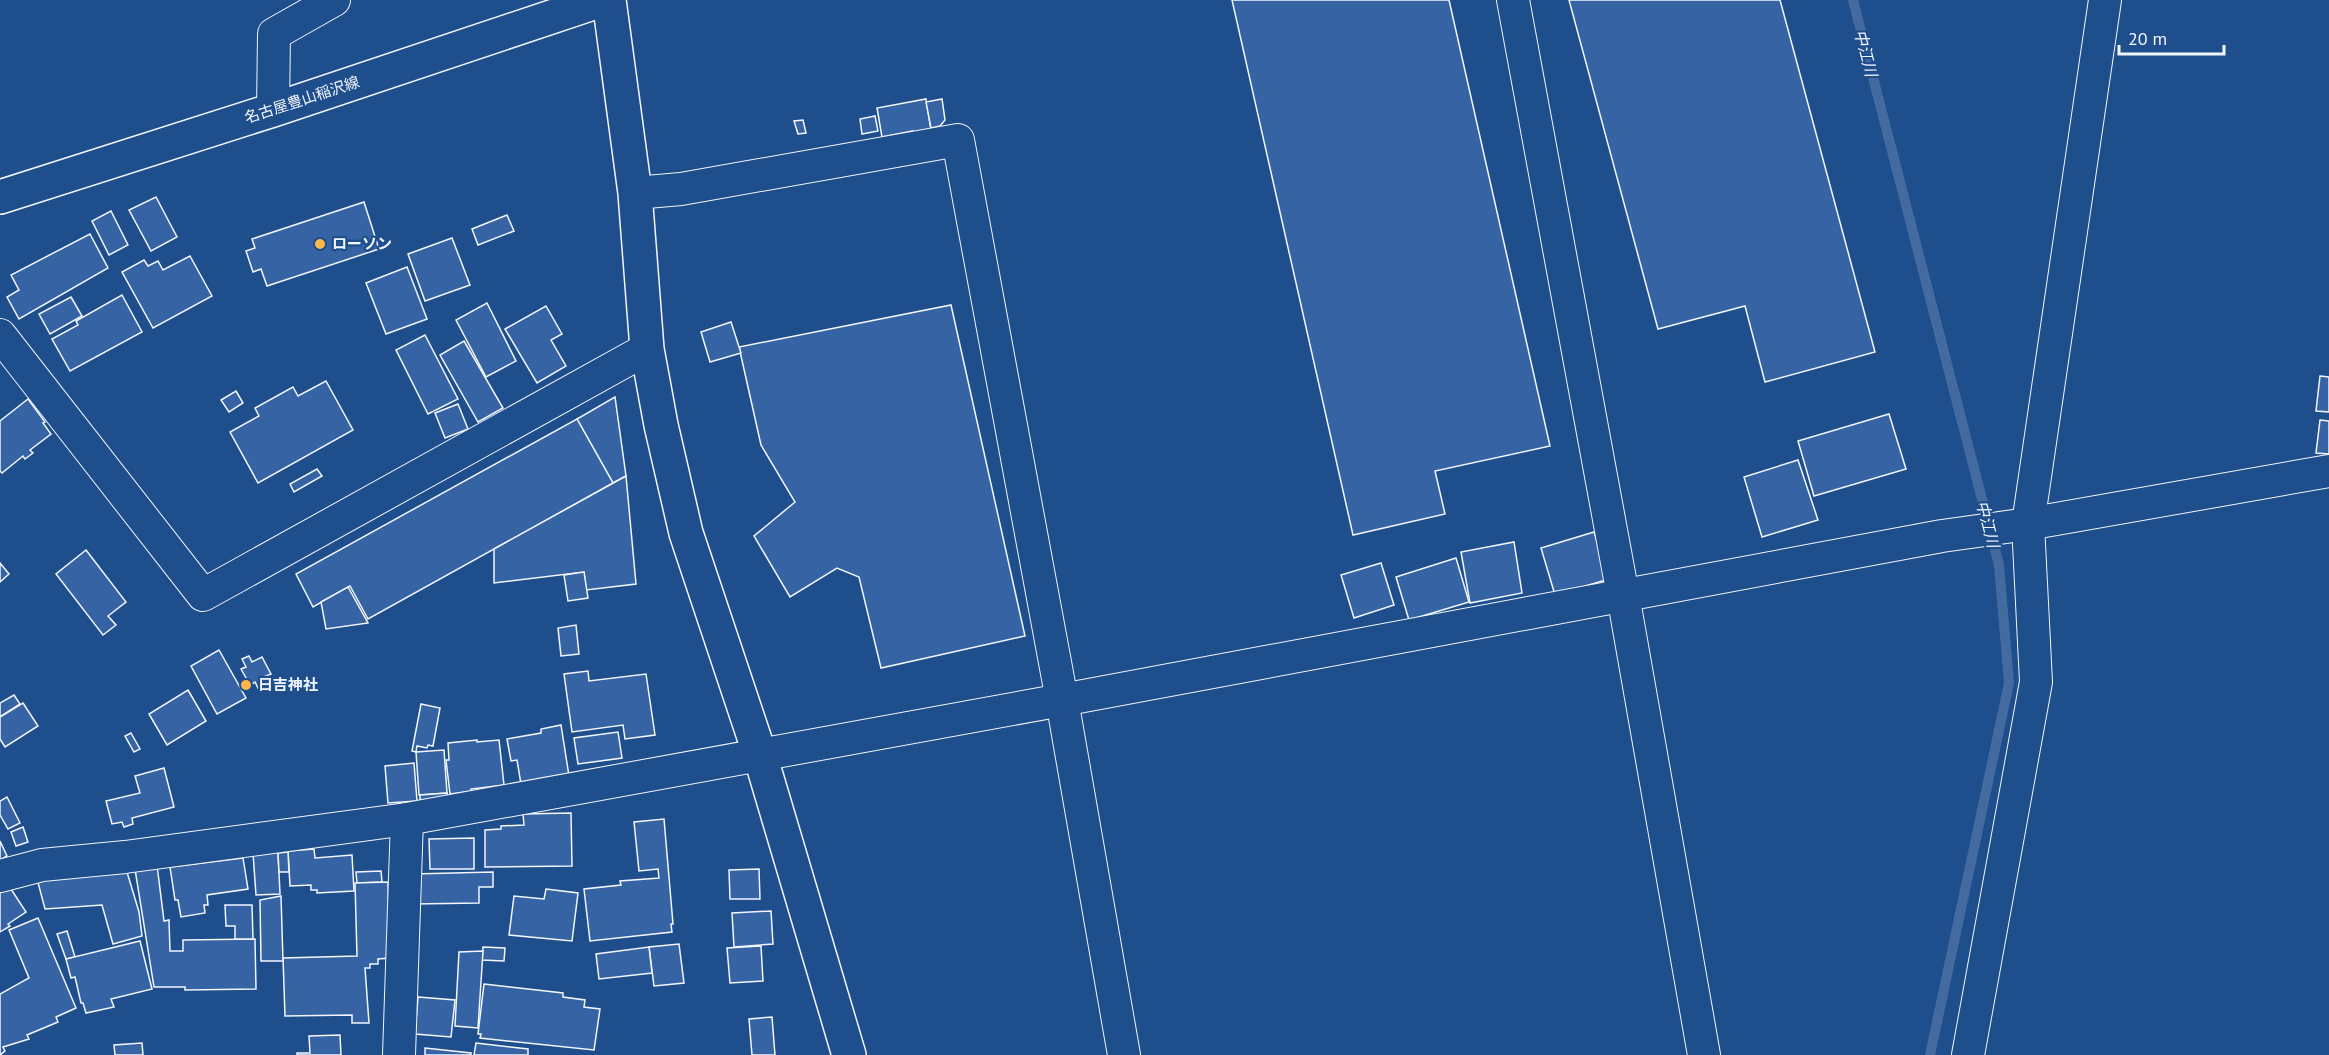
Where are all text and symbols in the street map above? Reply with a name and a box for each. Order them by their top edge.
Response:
scale bar [2119,18,2224,56]
water label: 中江川 [1850,27,1882,81]
text: 20 m [2128,27,2167,50]
street label: 名古屋豊山稲沢線 [242,72,362,127]
place label: ローソン [332,234,392,253]
marker: ローソン [313,237,327,251]
water label: 中江川 [1972,498,2004,552]
place label: 日吉神社 [258,675,318,694]
marker: 日吉神社 [239,678,253,692]

